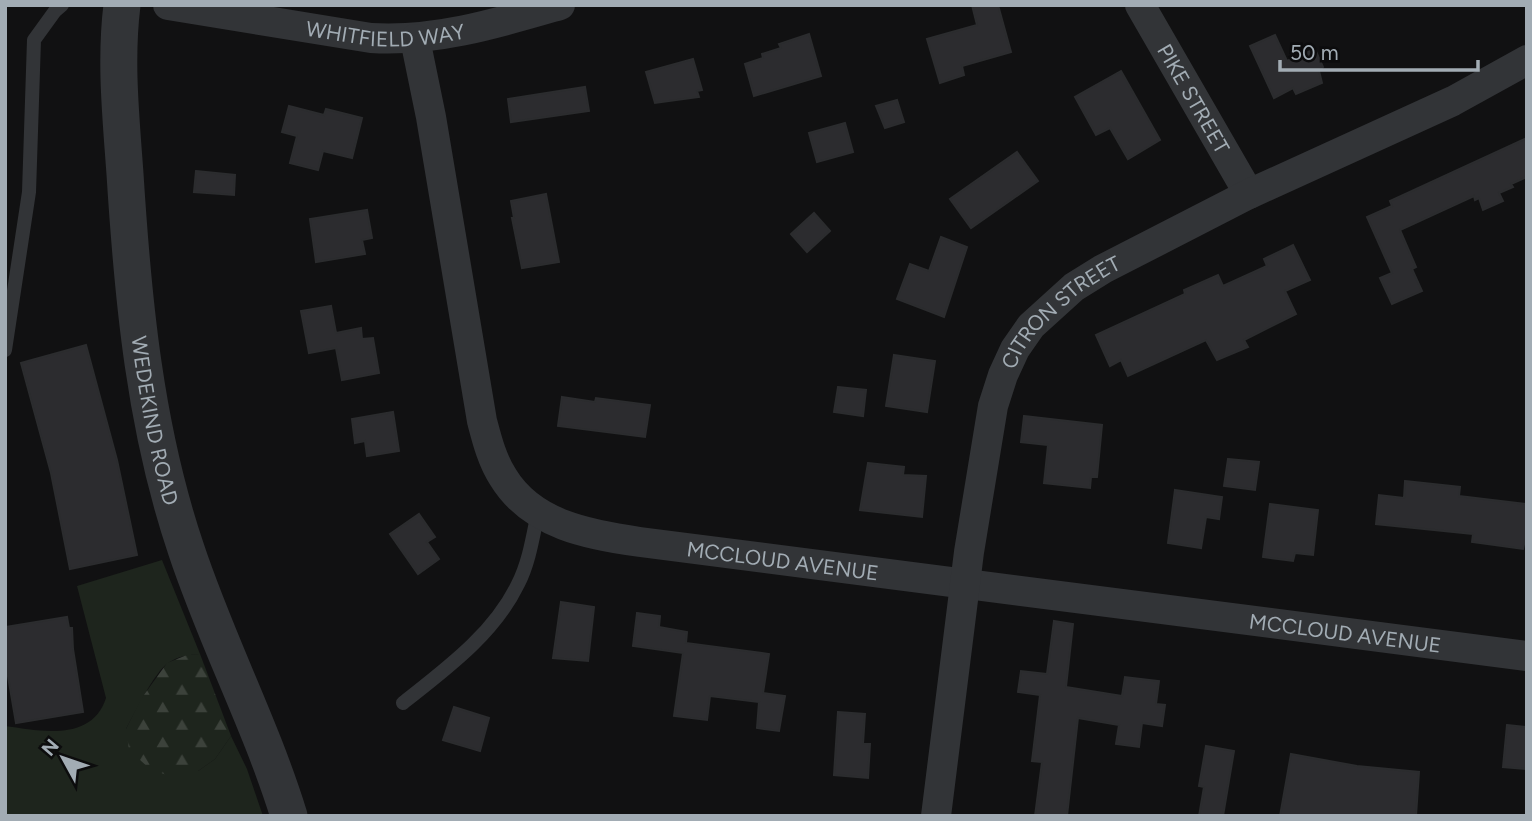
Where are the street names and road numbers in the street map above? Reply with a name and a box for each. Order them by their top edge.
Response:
street label: WHITFIELD WAY [304,15,467,51]
street label: PIKE STREET [1153,39,1236,158]
street label: CITRON STREET [995,250,1124,372]
street label: WEDEKIND ROAD [127,334,184,508]
street label: MCCLOUD AVENUE [685,536,880,585]
street label: MCCLOUD AVENUE [1248,608,1443,657]

